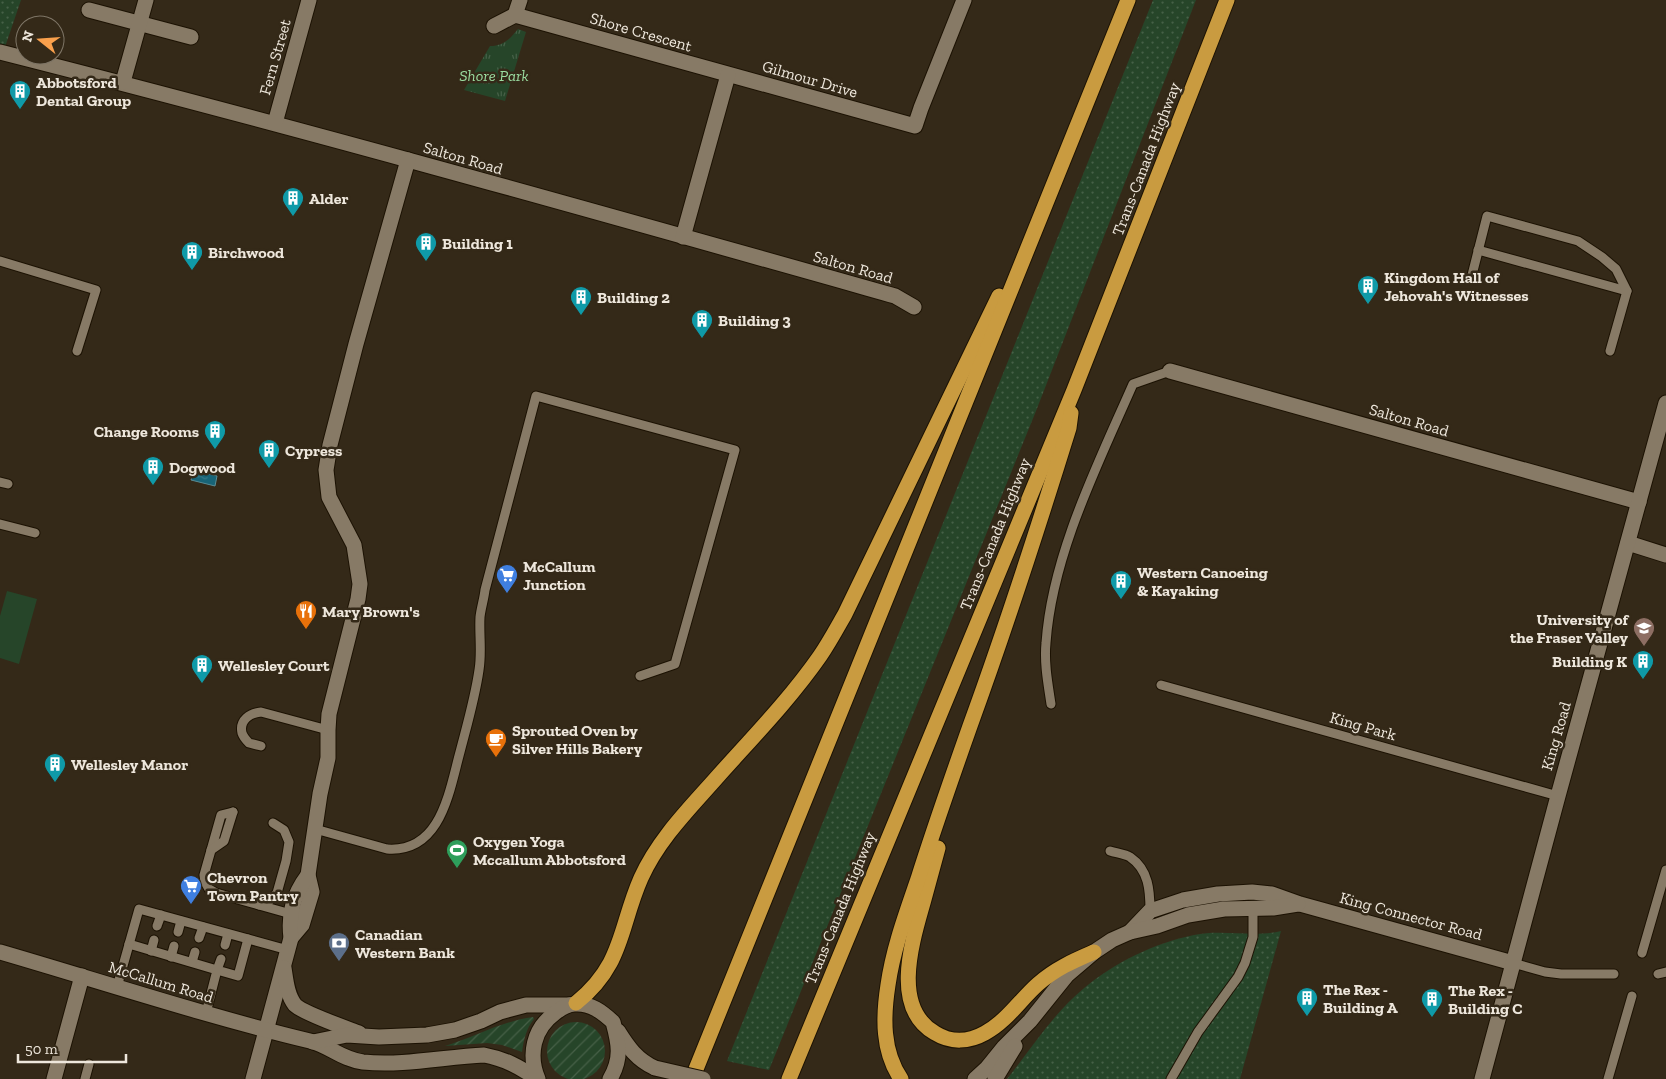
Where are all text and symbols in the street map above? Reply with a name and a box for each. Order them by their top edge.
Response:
street label: Shore Crescent [588,8,694,56]
north arrow [15,15,65,65]
street label: Fern Street [255,17,295,97]
text: N [18,28,38,44]
street label: Gilmour Drive [760,56,860,102]
park label: Shore Park [459,66,529,85]
place label: Abbotsford Dental Group [36,73,131,110]
building icon: Abbotsford Dental Group [8,79,32,110]
street label: Trans-Canada Highway [1108,79,1184,238]
street label: Salton Road [421,138,505,178]
building icon: Alder [281,186,305,217]
place label: Alder [309,189,348,208]
building icon: Building 1 [414,231,438,262]
place label: Building 1 [442,234,513,253]
building icon: Birchwood [180,240,204,271]
place label: Birchwood [208,243,284,262]
street label: Salton Road [811,247,895,287]
place label: Kingdom Hall of Jehovah's Witnesses [1384,268,1529,305]
building icon: Kingdom Hall of Jehovah's Witnesses [1356,274,1380,305]
building icon: Building 2 [569,285,593,316]
place label: Building 2 [597,288,670,307]
building icon: Building 3 [690,308,714,339]
place label: Building 3 [718,311,791,330]
street label: Salton Road [1367,400,1451,440]
building icon: Change Rooms [203,419,227,450]
place label: Change Rooms [94,422,199,441]
building icon: Cypress [257,438,281,469]
place label: Cypress [285,441,342,460]
street label: Trans-Canada Highway [956,454,1035,613]
building icon: Dogwood [141,455,165,486]
place label: Dogwood [169,458,235,477]
place label: McCallum Junction [523,557,596,594]
supermarket icon: McCallum Junction [495,563,519,594]
place label: Western Canoeing & Kayaking [1137,563,1268,600]
building icon: Western Canoeing & Kayaking [1109,569,1133,600]
restaurant icon: Mary Brown's [294,599,318,630]
place label: Mary Brown's [322,602,420,621]
place label: University of the Fraser Valley [1510,610,1629,647]
school or university icon: University of the Fraser Valley [1632,616,1656,647]
building icon: Building K [1631,649,1655,680]
place label: Building K [1552,652,1627,671]
building icon: Wellesley Court [190,653,214,684]
place label: Wellesley Court [218,656,330,675]
street label: King Road [1537,699,1575,773]
street label: King Park [1328,707,1399,745]
place label: Sprouted Oven by Silver Hills Bakery [512,721,643,758]
cafe icon: Sprouted Oven by Silver Hills Bakery [484,727,508,758]
building icon: Wellesley Manor [43,752,67,783]
place label: Wellesley Manor [71,755,188,774]
street label: Trans-Canada Highway [801,828,880,987]
place label: Oxygen Yoga Mccallum Abbotsford [473,832,626,869]
sports icon: Oxygen Yoga Mccallum Abbotsford [445,838,469,869]
place label: Chevron Town Pantry [207,868,299,905]
supermarket icon: Chevron Town Pantry [179,874,203,905]
street label: King Connector Road [1338,888,1485,944]
place label: Canadian Western Bank [355,925,455,962]
bank icon: Canadian Western Bank [327,931,351,962]
street label: McCallum Road [106,957,216,1007]
place label: The Rex - Building A [1323,980,1398,1017]
place label: The Rex - Building C [1448,981,1522,1018]
building icon: The Rex - Building A [1295,986,1319,1017]
building icon: The Rex - Building C [1420,987,1444,1018]
scale bar [18,1032,125,1064]
text: 50 m [25,1040,58,1058]

